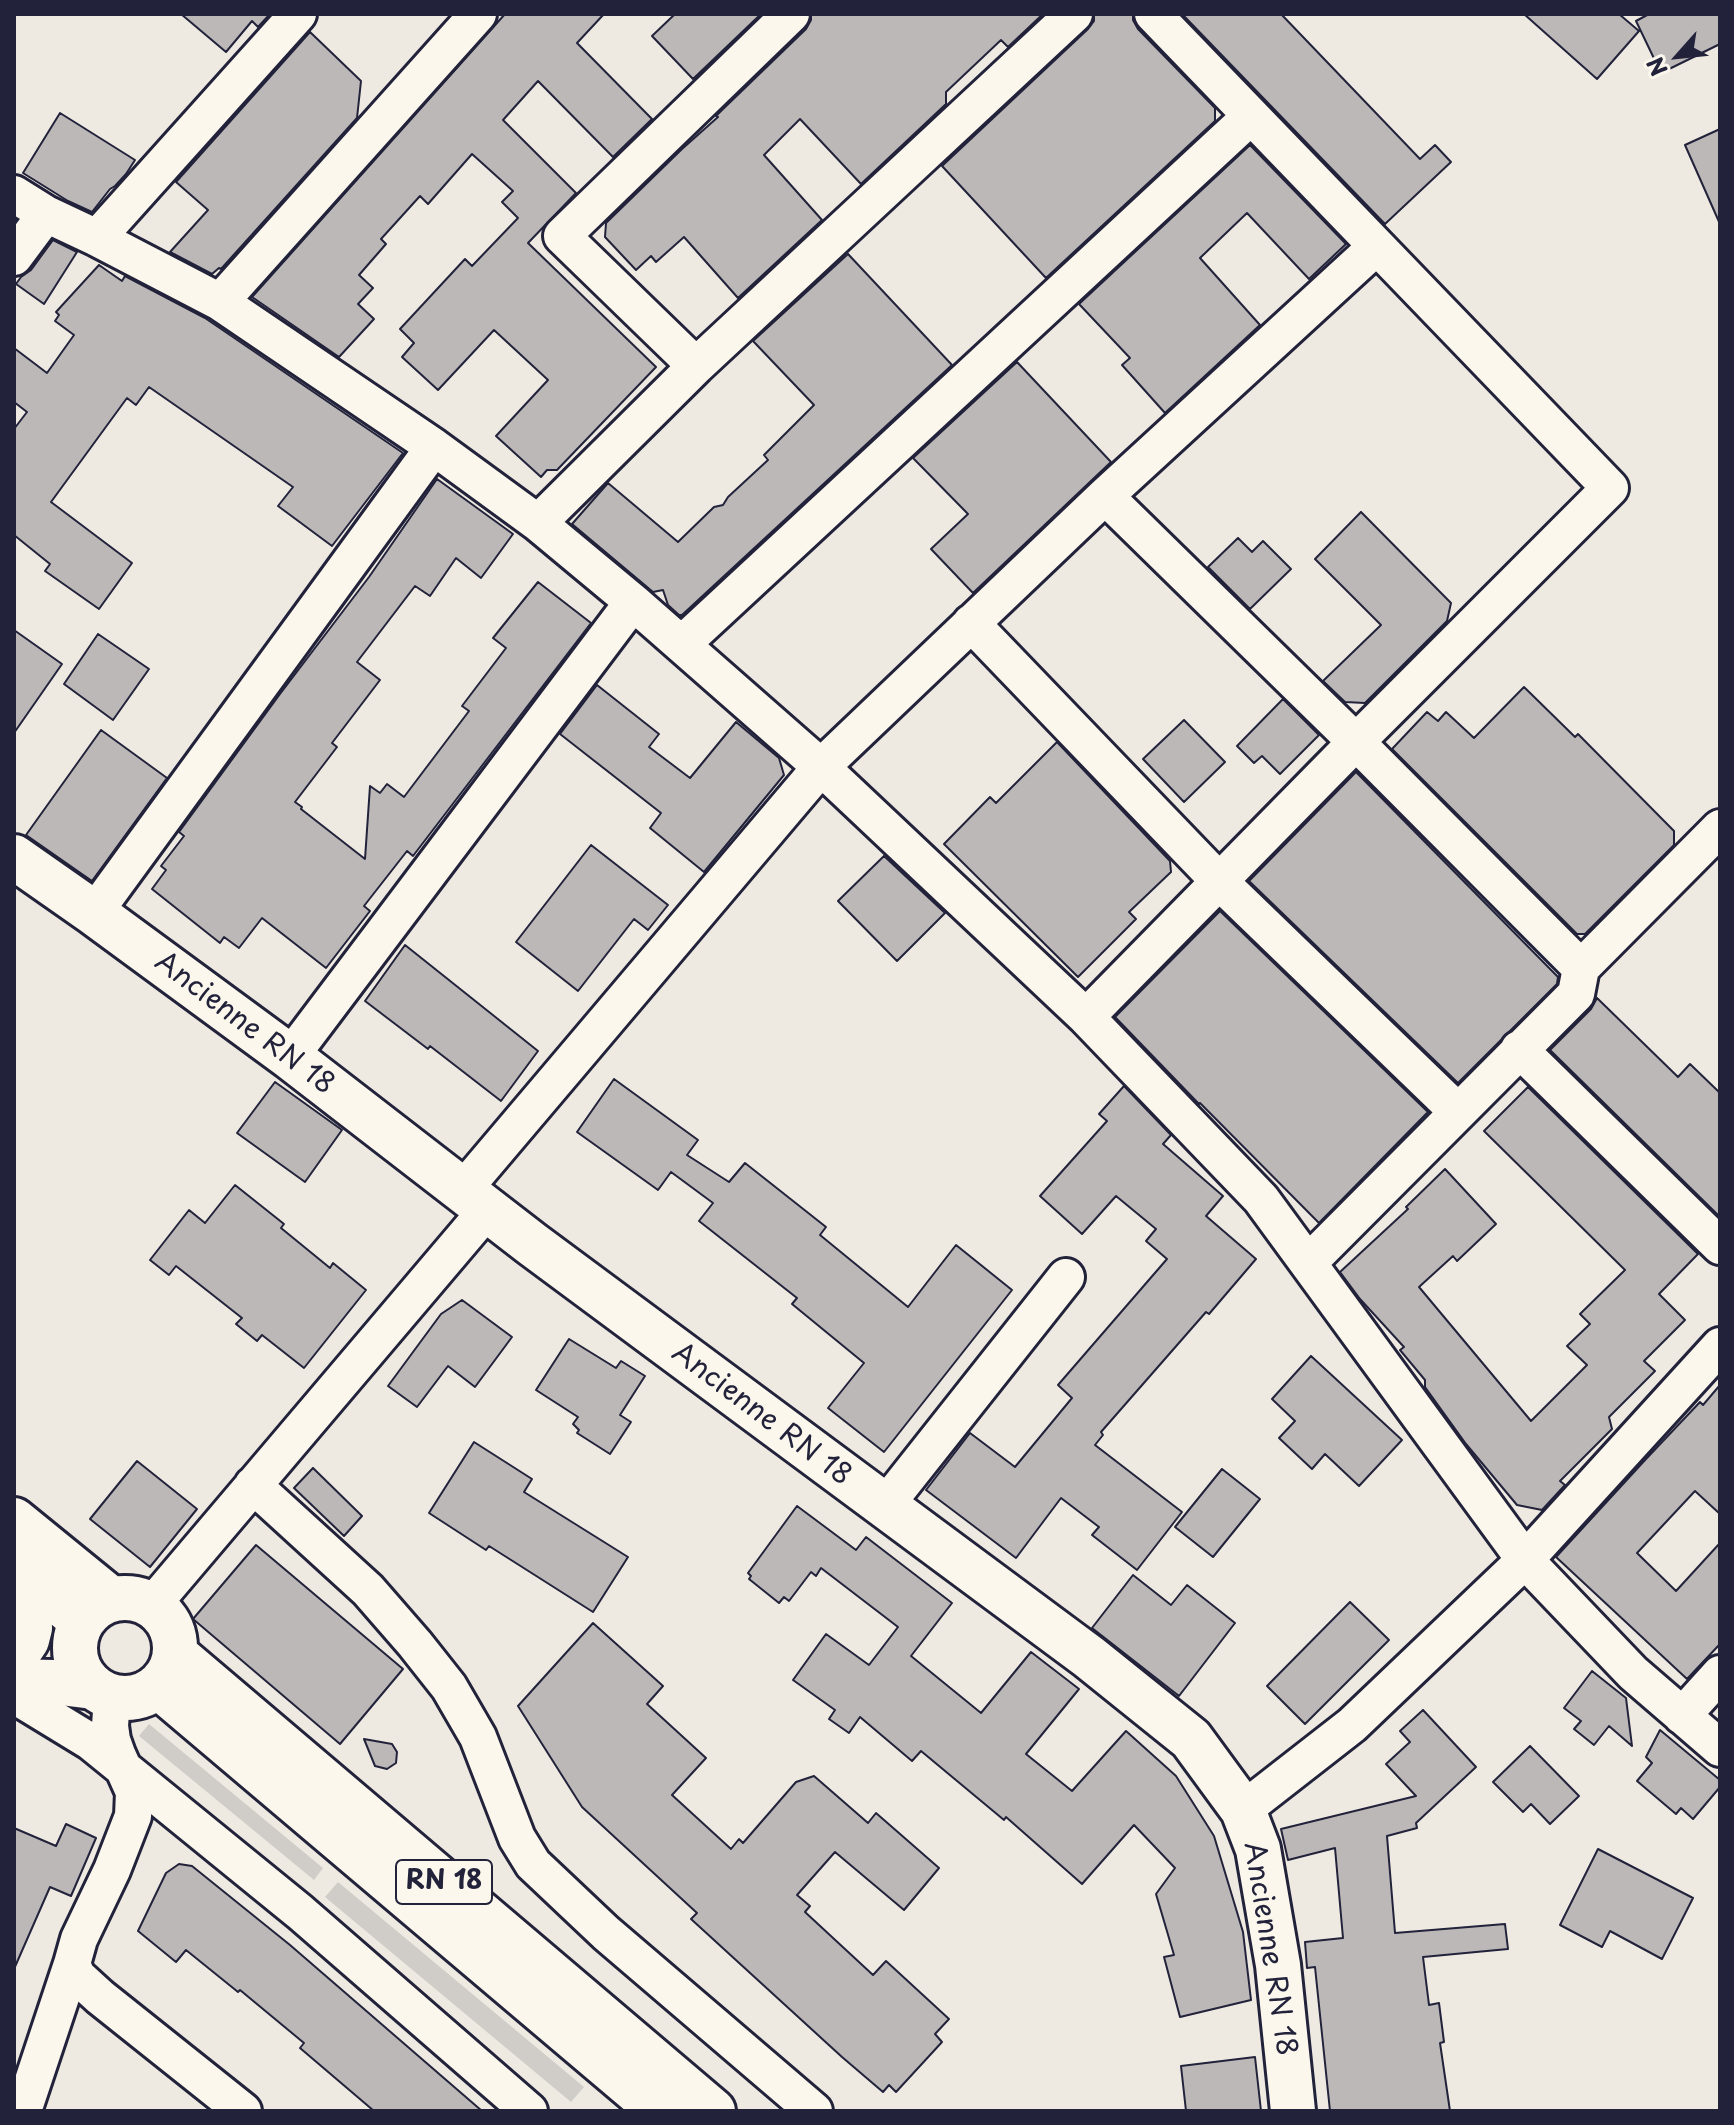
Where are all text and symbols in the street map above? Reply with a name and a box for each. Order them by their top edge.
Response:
north arrow [1638,16,1718,96]
text: N [1638,52,1675,82]
street label: Ancienne RN 18 [148,946,340,1102]
street label: Ancienne RN 18 [665,1337,857,1493]
street label: Ancienne RN 18 [1236,1840,1302,2058]
road number: RN 18 [396,1860,492,1904]

